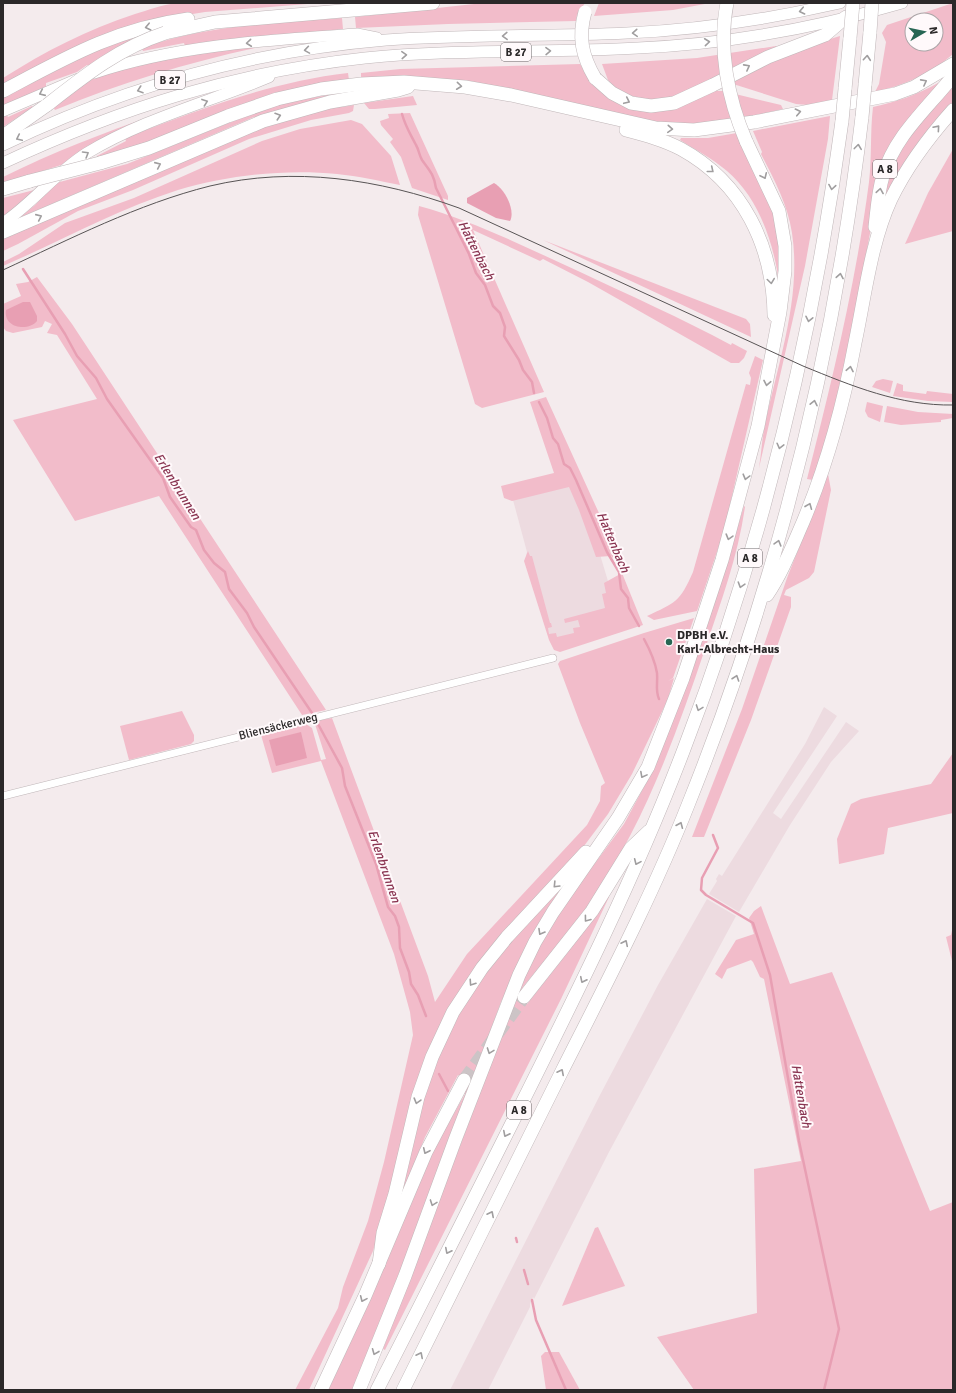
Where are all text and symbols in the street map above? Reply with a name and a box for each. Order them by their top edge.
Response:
one-way arrow [799,7,805,15]
north arrow [904,12,944,52]
one-way arrow [145,22,152,31]
text: N [926,26,940,35]
one-way arrow [632,28,638,37]
one-way arrow [502,32,508,40]
one-way arrow [704,38,710,47]
one-way arrow [246,39,252,48]
road number: B 27 [501,43,531,61]
one-way arrow [304,45,310,54]
one-way arrow [545,47,551,55]
one-way arrow [401,51,407,60]
one-way arrow [863,55,872,61]
one-way arrow [743,64,750,72]
road number: B 27 [155,71,185,89]
one-way arrow [920,79,927,86]
one-way arrow [455,81,462,90]
one-way arrow [136,85,143,94]
one-way arrow [39,88,46,96]
one-way arrow [622,96,630,104]
one-way arrow [202,98,209,107]
one-way arrow [795,109,801,117]
one-way arrow [275,112,282,121]
one-way arrow [667,125,673,134]
one-way arrow [933,125,940,133]
one-way arrow [16,133,23,141]
one-way arrow [854,144,863,150]
one-way arrow [82,152,89,159]
road number: A 8 [873,160,897,178]
one-way arrow [154,162,162,170]
one-way arrow [706,165,713,172]
one-way arrow [759,172,767,179]
one-way arrow [829,184,837,190]
one-way arrow [875,187,884,194]
one-way arrow [35,214,42,222]
water label: Hattenbach [454,218,498,284]
one-way arrow [835,273,843,279]
one-way arrow [766,278,775,284]
one-way arrow [805,316,813,322]
one-way arrow [846,365,854,372]
one-way arrow [763,380,772,386]
one-way arrow [809,400,817,406]
one-way arrow [777,443,785,449]
water label: Erlenbrunnen [150,450,205,524]
one-way arrow [742,473,751,480]
one-way arrow [805,503,813,510]
water label: Hattenbach [593,510,633,576]
one-way arrow [725,533,734,540]
one-way arrow [773,539,781,546]
road number: A 8 [738,549,762,567]
one-way arrow [737,581,746,588]
place label: DPBH e.V. Karl-Albrecht-Haus [677,628,780,657]
marker: DPBH e.V. Karl-Albrecht-Haus [664,637,674,647]
one-way arrow [732,674,740,681]
one-way arrow [696,704,704,711]
street label: Bliensäckerweg [237,709,319,744]
one-way arrow [641,771,648,778]
one-way arrow [675,822,683,830]
water label: Erlenbrunnen [364,828,404,906]
one-way arrow [634,859,642,866]
one-way arrow [553,880,561,888]
one-way arrow [584,914,591,921]
one-way arrow [538,928,545,935]
one-way arrow [620,940,628,948]
one-way arrow [580,976,588,984]
one-way arrow [469,979,476,986]
one-way arrow [486,1047,494,1054]
water label: Hattenbach [788,1063,815,1130]
one-way arrow [557,1069,564,1077]
one-way arrow [413,1097,422,1104]
road number: A 8 [507,1101,531,1119]
one-way arrow [504,1130,511,1138]
one-way arrow [423,1147,431,1155]
one-way arrow [429,1199,437,1206]
one-way arrow [486,1210,493,1218]
one-way arrow [445,1246,453,1254]
one-way arrow [360,1295,368,1303]
one-way arrow [371,1348,379,1355]
one-way arrow [415,1352,423,1359]

